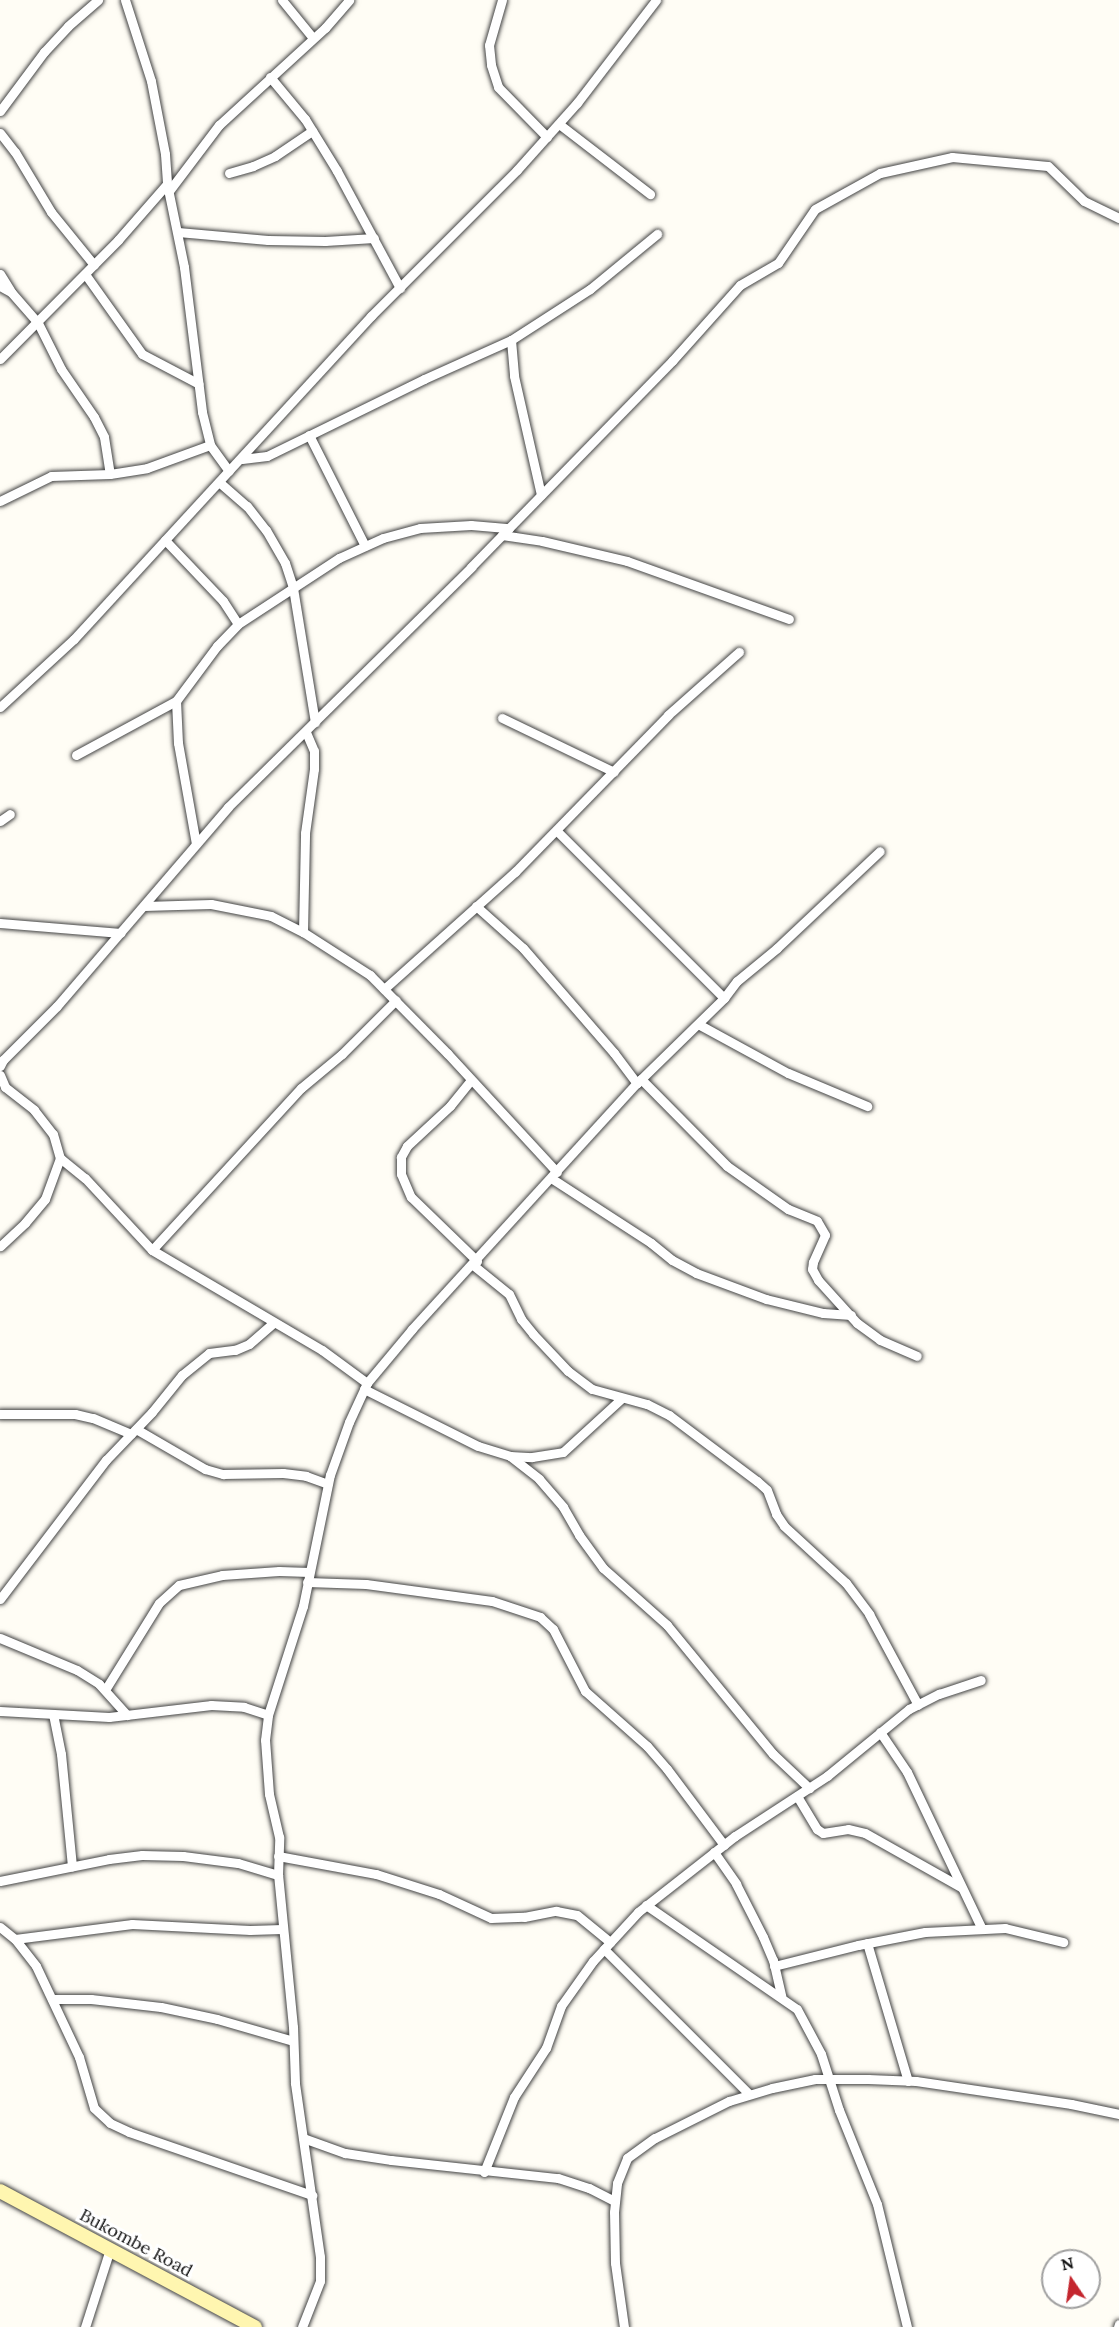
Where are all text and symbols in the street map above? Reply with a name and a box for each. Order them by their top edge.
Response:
street label: Bukombe Road [76,2204,196,2282]
north arrow [1041,2249,1101,2309]
text: N [1059,2252,1076,2275]

